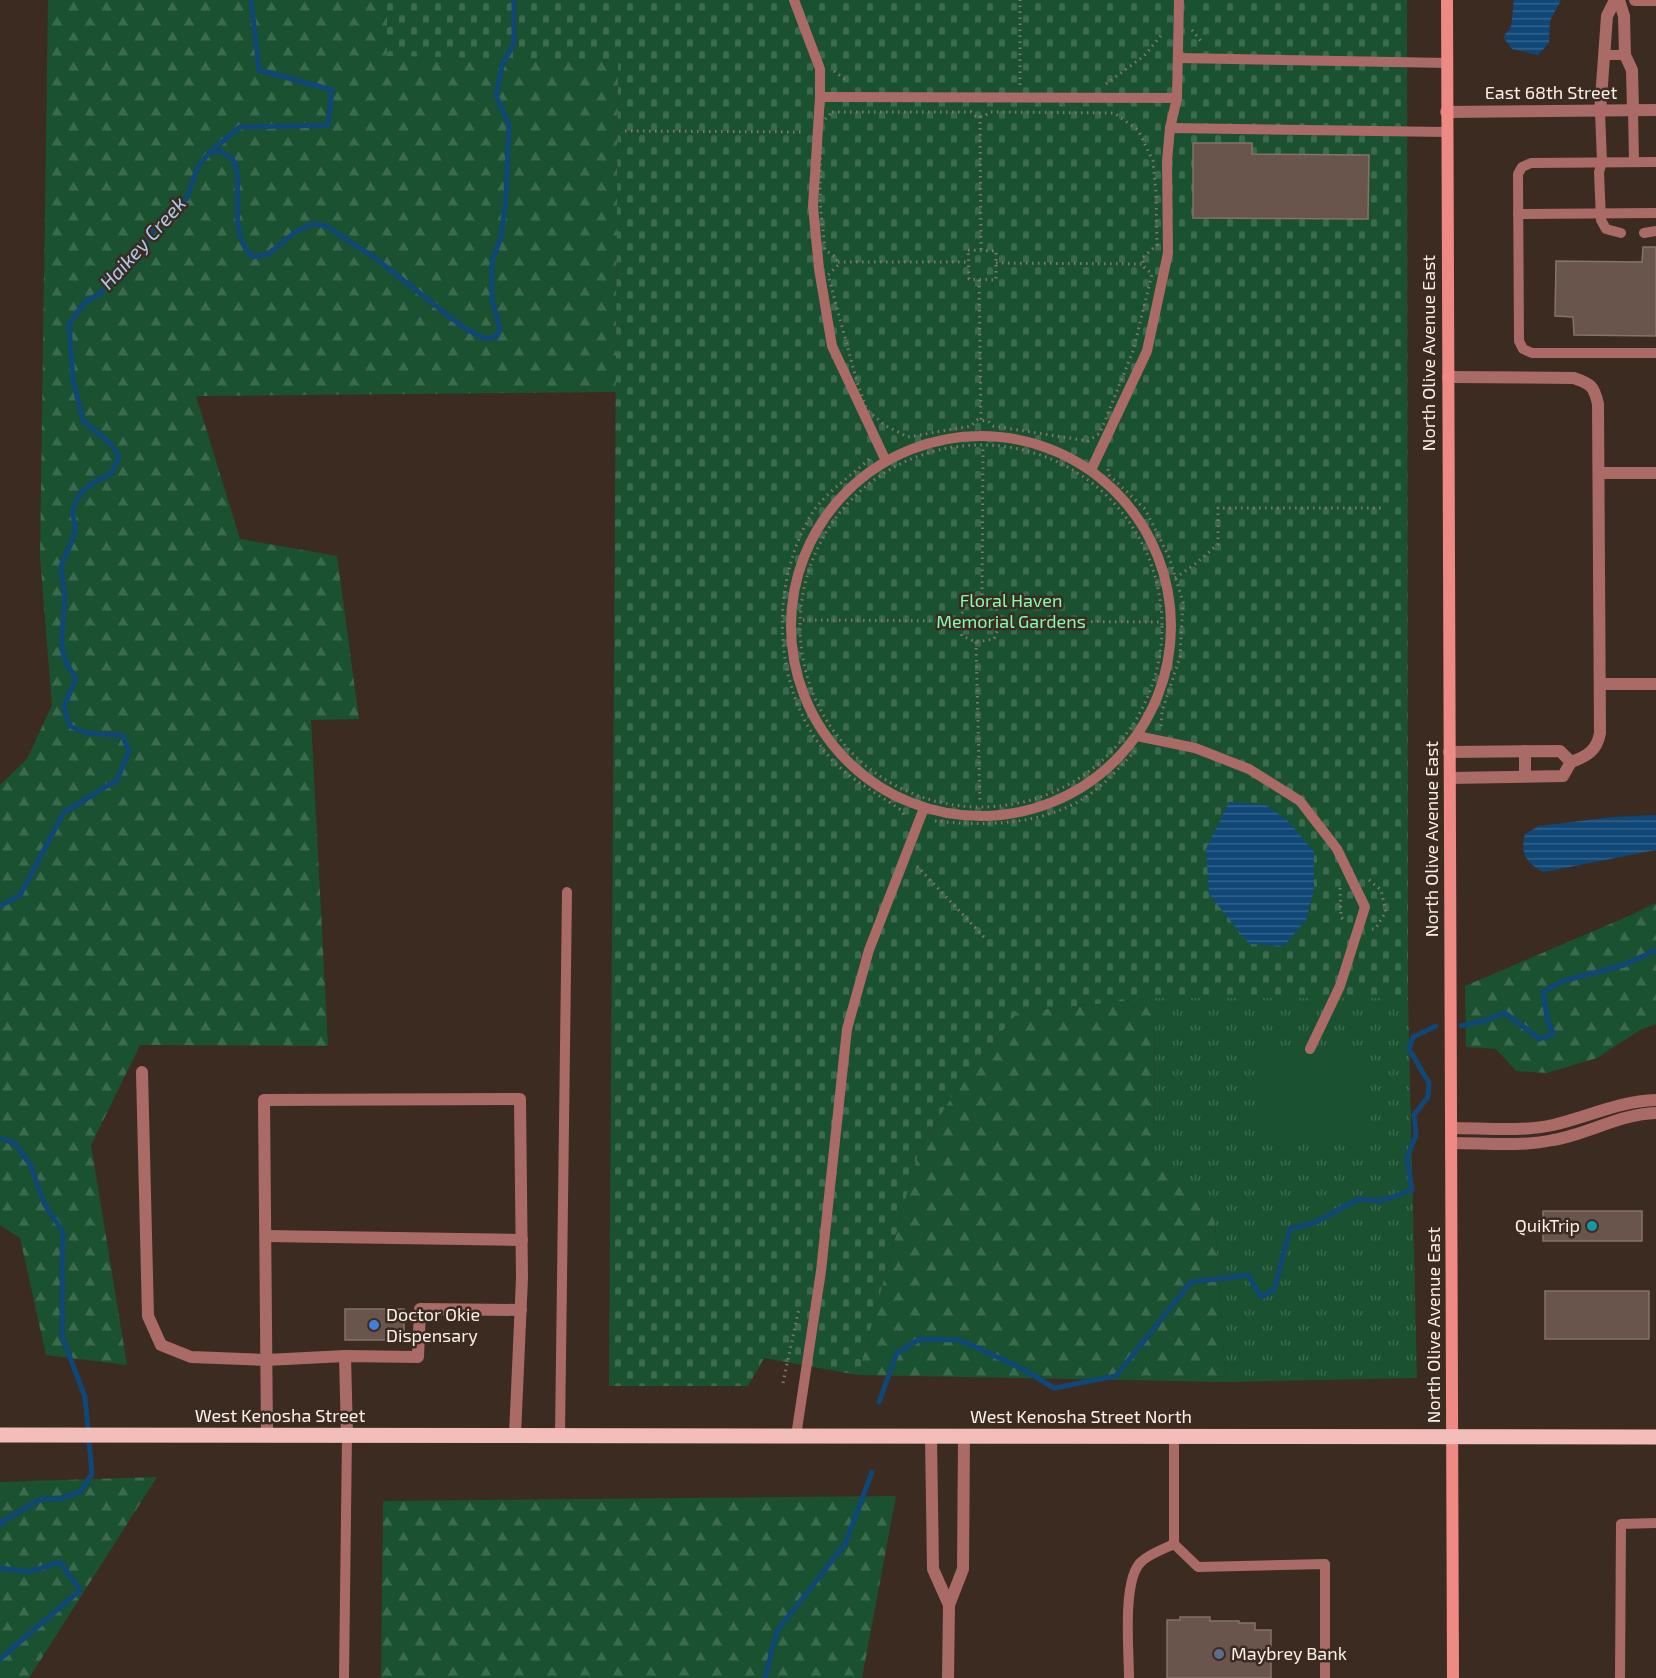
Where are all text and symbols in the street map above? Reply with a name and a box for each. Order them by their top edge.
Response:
street label: East 68th Street [1485,81,1617,103]
water label: Haikey Creek [94,191,191,294]
street label: North Olive Avenue East [1417,255,1439,451]
park label: Floral Haven Memorial Gardens [936,589,1086,632]
street label: North Olive Avenue East [1420,741,1442,937]
place label: QuikTrip [1515,1214,1580,1236]
marker: QuikTrip [1585,1219,1599,1233]
street label: North Olive Avenue East [1422,1227,1444,1423]
place label: Doctor Okie Dispensary [386,1303,480,1346]
marker: Doctor Okie Dispensary [367,1318,381,1332]
street label: West Kenosha Street [195,1404,365,1426]
street label: West Kenosha Street North [970,1405,1192,1427]
place label: Maybrey Bank [1231,1642,1347,1664]
marker: Maybrey Bank [1212,1647,1226,1661]

